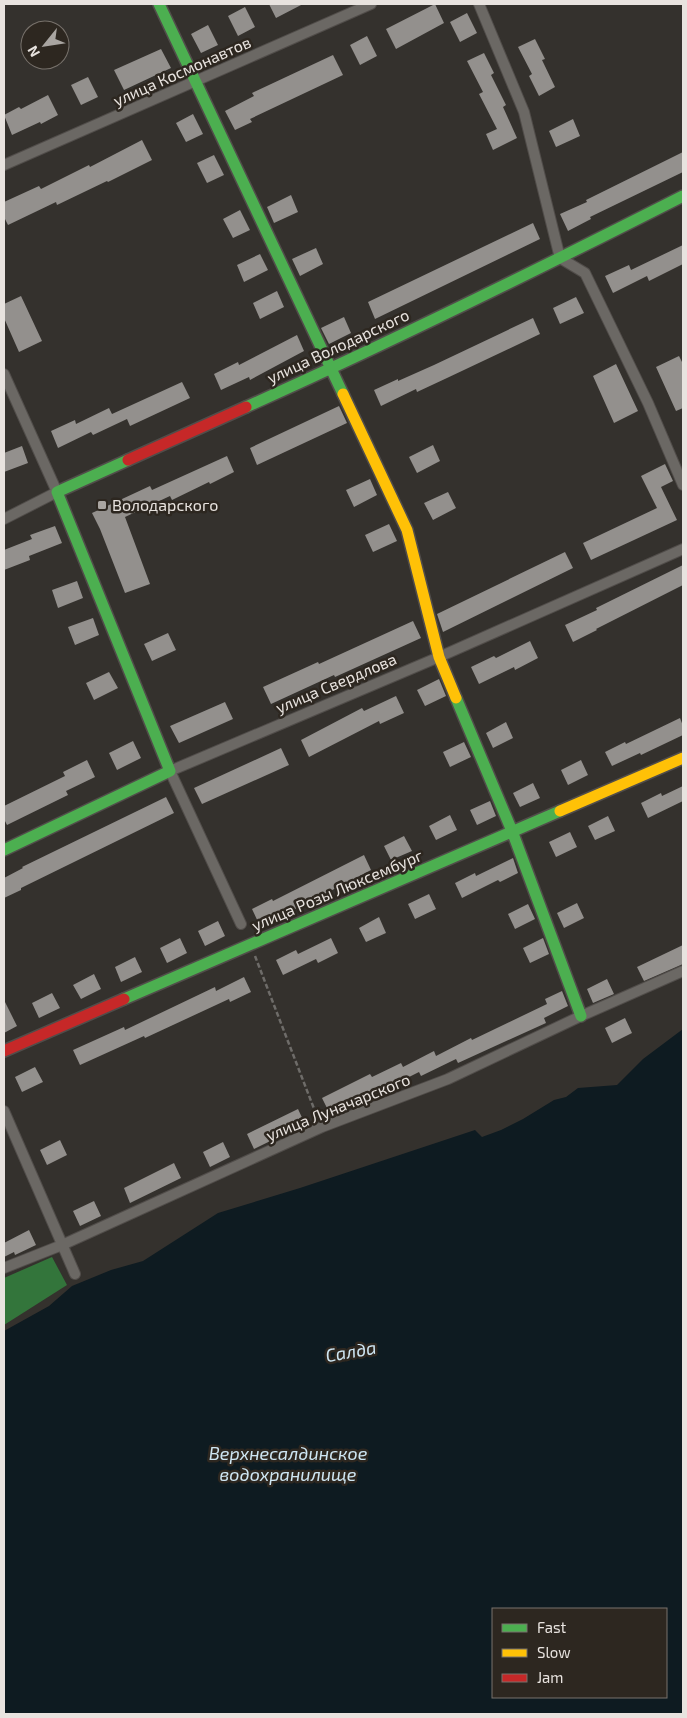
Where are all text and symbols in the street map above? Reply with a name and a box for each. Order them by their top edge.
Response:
north arrow [20,20,70,70]
street label: улица Космонавтов [110,32,254,110]
text: N [23,43,43,60]
street label: улица Володарского [264,304,412,388]
place label: Володарского [112,495,218,514]
marker: Володарского [96,499,108,511]
street label: улица Свердлова [273,649,399,717]
street label: улица Розы Люксембург [248,845,426,935]
street label: улица Луначарского [263,1069,413,1145]
water label: Салда [324,1336,378,1366]
water label: Верхнесалдинское водохранилище [209,1442,368,1485]
legend [492,1608,667,1698]
text: Fast [537,1618,567,1636]
text: Slow [537,1643,571,1661]
text: Jam [537,1668,563,1686]

